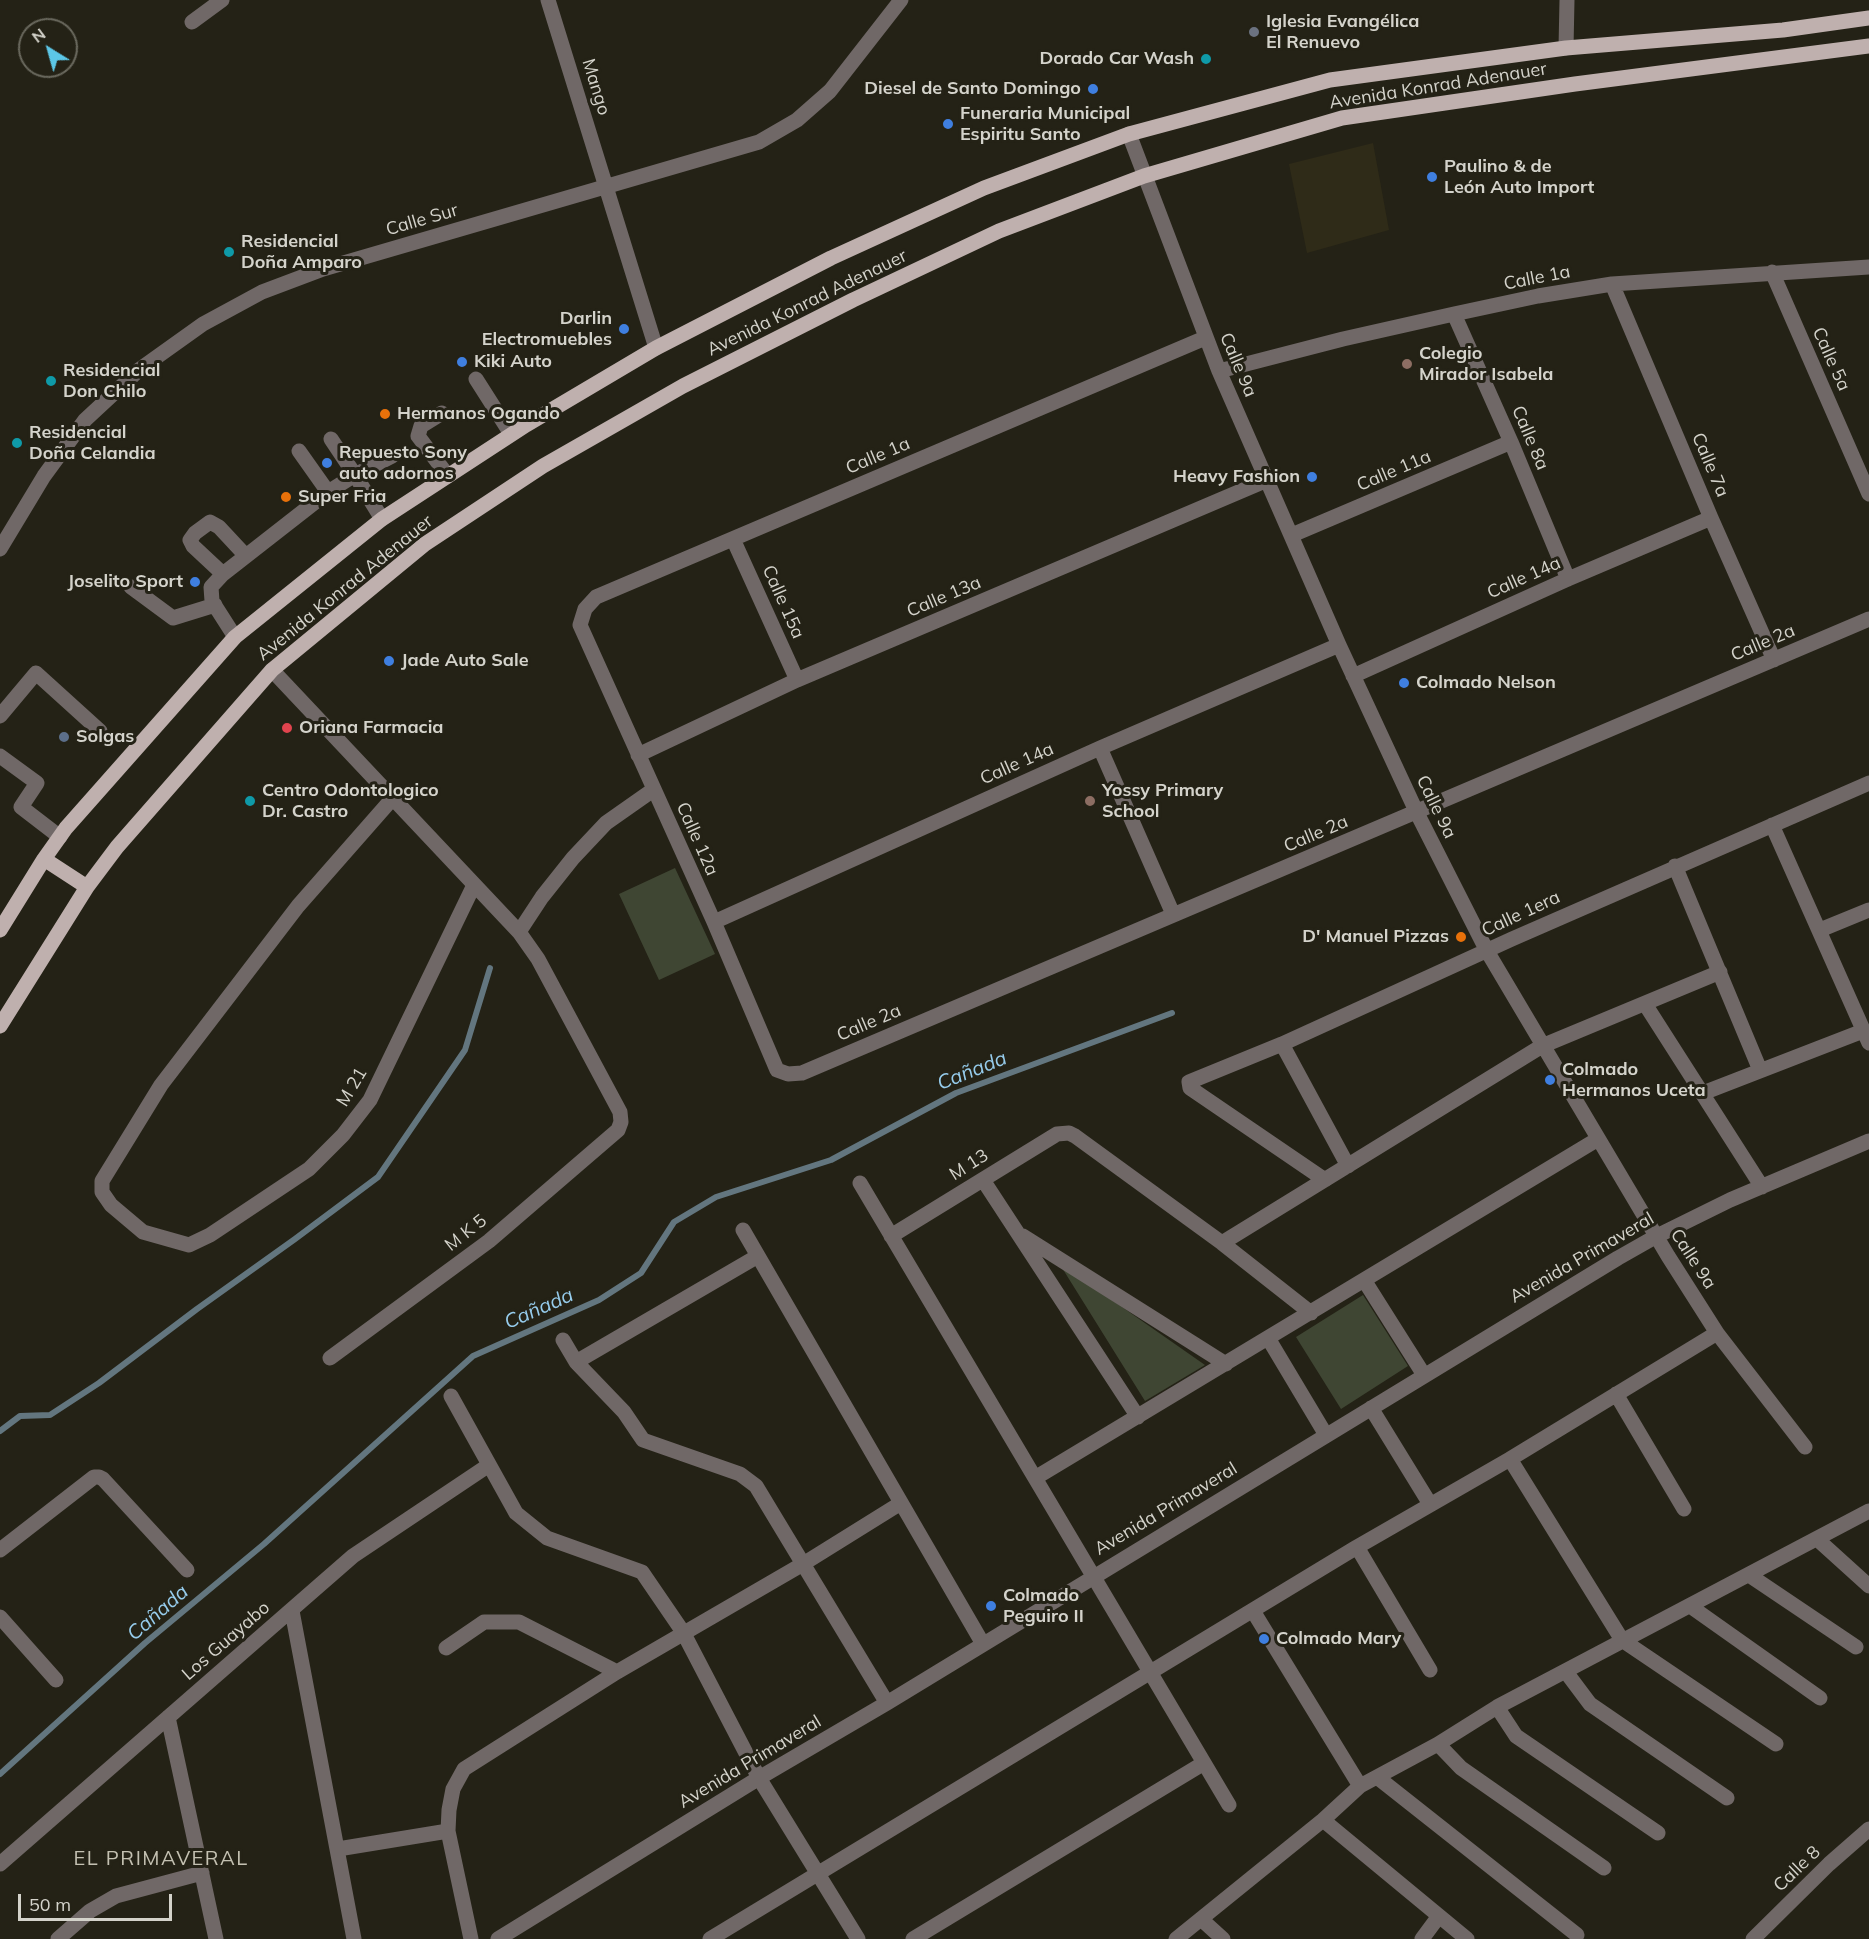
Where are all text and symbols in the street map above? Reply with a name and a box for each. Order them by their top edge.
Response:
place label: Iglesia Evangélica El Renuevo [1266,11,1420,54]
north arrow [18,18,78,78]
text: N [28,24,49,47]
marker: Iglesia Evangélica El Renuevo [1247,25,1261,39]
place label: Dorado Car Wash [1039,48,1194,70]
marker: Dorado Car Wash [1199,52,1213,66]
street label: Mango [577,56,615,118]
street label: Avenida Konrad Adenauer [1328,58,1548,114]
place label: Diesel de Santo Domingo [864,78,1081,100]
marker: Diesel de Santo Domingo [1086,82,1100,96]
place label: Funeraria Municipal Espiritu Santo [960,103,1130,146]
marker: Funeraria Municipal Espiritu Santo [941,117,955,131]
place label: Paulino & de León Auto Import [1444,156,1594,198]
marker: Paulino & de León Auto Import [1425,170,1439,184]
street label: Calle Sur [383,199,461,241]
place label: Residencial Doña Amparo [241,231,362,274]
marker: Residencial Doña Amparo [222,245,236,259]
street label: Avenida Konrad Adenauer [704,245,910,361]
street label: Calle 1a [1502,261,1572,295]
place label: Darlin Electromuebles [482,308,612,350]
marker: Darlin Electromuebles [617,322,631,336]
street label: Calle 5a [1807,324,1855,394]
street label: Calle 9a [1215,330,1261,400]
place label: Colegio Mirador Isabela [1419,343,1553,386]
place label: Kiki Auto [474,351,552,373]
marker: Kiki Auto [455,355,469,369]
marker: Colegio Mirador Isabela [1400,357,1414,371]
place label: Residencial Don Chilo [63,360,160,403]
marker: Residencial Don Chilo [44,374,58,388]
place label: Hermanos Ogando [397,403,560,425]
street label: Calle 8a [1507,403,1553,473]
marker: Hermanos Ogando [378,407,392,421]
place label: Residencial Doña Celandia [29,422,156,464]
street label: Calle 7a [1687,430,1733,500]
street label: Calle 1a [843,433,913,479]
marker: Residencial Doña Celandia [10,436,24,450]
place label: Repuesto Sony auto adornos [339,442,467,484]
street label: Calle 11a [1354,446,1434,496]
marker: Repuesto Sony auto adornos [320,456,334,470]
place label: Heavy Fashion [1173,466,1300,488]
marker: Heavy Fashion [1305,470,1319,484]
place label: Super Fria [298,486,386,508]
marker: Super Fria [279,490,293,504]
street label: Avenida Konrad Adenauer [253,510,437,666]
street label: Calle 14a [1484,552,1564,604]
street label: Calle 15a [757,562,809,642]
place label: Joselito Sport [67,571,183,593]
street label: Calle 13a [904,572,984,622]
marker: Joselito Sport [188,575,202,589]
street label: Calle 2a [1728,620,1798,666]
place label: Jade Auto Sale [401,650,529,672]
marker: Jade Auto Sale [382,654,396,668]
place label: Colmado Nelson [1416,672,1556,694]
marker: Colmado Nelson [1397,676,1411,690]
place label: Oriana Farmacia [299,717,443,739]
marker: Oriana Farmacia [280,721,294,735]
place label: Solgas [76,726,134,748]
marker: Solgas [57,730,71,744]
street label: Calle 14a [977,738,1057,790]
street label: Calle 9a [1412,772,1460,842]
place label: Centro Odontologico Dr. Castro [262,780,439,822]
place label: Yossy Primary School [1102,780,1223,822]
marker: Centro Odontologico Dr. Castro [243,794,257,808]
marker: Yossy Primary School [1083,794,1097,808]
street label: Calle 12a [671,799,723,879]
street label: Calle 2a [1281,811,1351,857]
street label: Calle 1era [1479,887,1563,941]
place label: D' Manuel Pizzas [1302,926,1449,948]
marker: D' Manuel Pizzas [1454,930,1468,944]
street label: Calle 2a [834,1000,904,1046]
water label: Cañada [934,1046,1010,1096]
place label: Colmado Hermanos Uceta [1562,1059,1706,1102]
street label: M 21 [332,1064,372,1110]
marker: Colmado Hermanos Uceta [1543,1073,1557,1087]
street label: M 13 [946,1145,992,1185]
street label: Avenida Primaveral [1506,1208,1658,1308]
street label: M K 5 [441,1210,491,1256]
street label: Calle 9a [1666,1225,1720,1293]
water label: Cañada [501,1283,577,1335]
street label: Avenida Primaveral [1091,1458,1241,1560]
water label: Cañada [123,1580,193,1646]
place label: Colmado Peguiro II [1003,1585,1084,1628]
street label: Los Guayabo [178,1597,274,1685]
marker: Colmado Peguiro II [984,1599,998,1613]
place label: Colmado Mary [1276,1628,1401,1650]
marker: Colmado Mary [1257,1632,1271,1646]
street label: Avenida Primaveral [675,1711,825,1813]
street label: Calle 8 [1769,1842,1825,1896]
district label: EL PRIMAVERAL [73,1847,249,1871]
scale bar [21,1882,176,1920]
text: 50 m [29,1893,71,1916]

